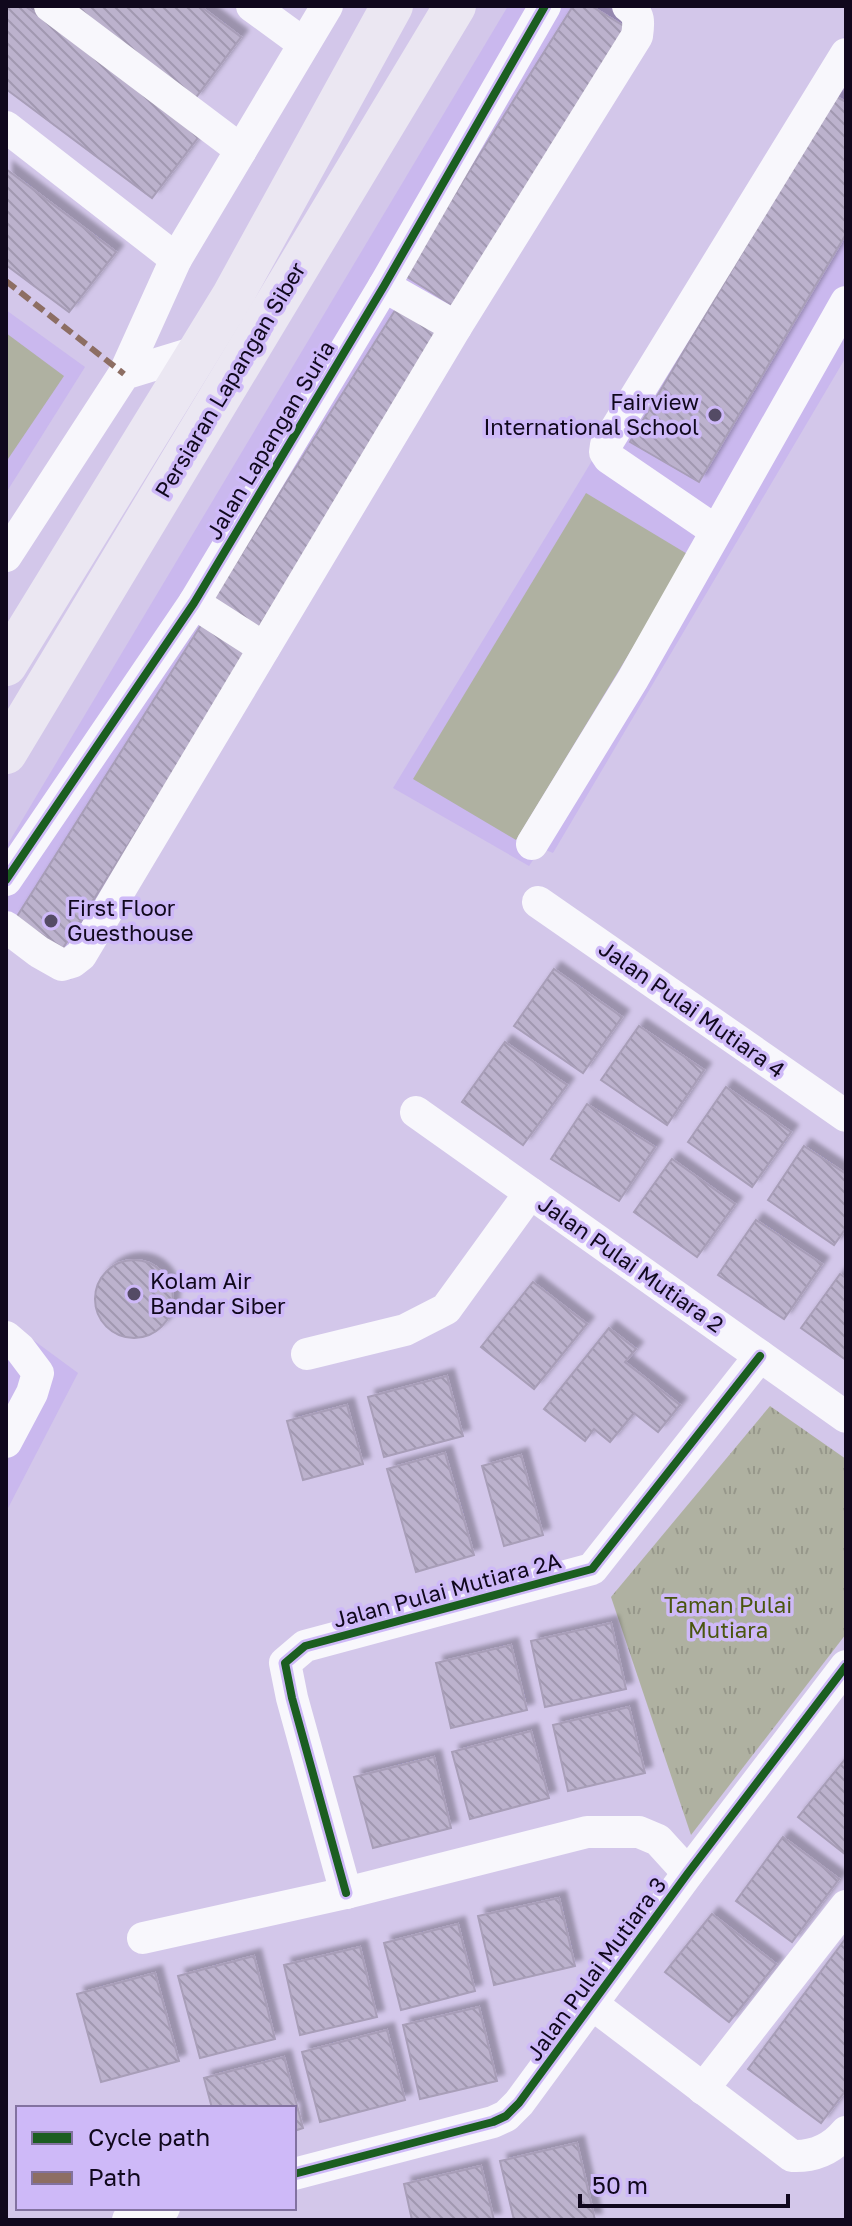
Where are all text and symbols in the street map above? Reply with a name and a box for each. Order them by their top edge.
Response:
street label: Persiaran Lapangan Siber [149,257,311,502]
street label: Jalan Lapangan Suria [200,335,340,544]
place label: Fairview International School [483,388,699,440]
marker: Fairview International School [706,406,724,424]
place label: First Floor Guesthouse [67,894,194,946]
marker: First Floor Guesthouse [42,912,60,930]
street label: Jalan Pulai Mutiara 4 [594,934,790,1083]
street label: Jalan Pulai Mutiara 2 [533,1189,729,1338]
place label: Kolam Air Bandar Siber [150,1267,286,1319]
marker: Kolam Air Bandar Siber [125,1285,143,1303]
street label: Jalan Pulai Mutiara 2A [330,1546,564,1633]
park label: Taman Pulai Mutiara [664,1591,792,1643]
street label: Jalan Pulai Mutiara 3 [520,1872,671,2066]
legend [16,2106,296,2210]
text: Cycle path [88,2122,210,2151]
scale bar [580,2158,788,2208]
text: Path [88,2162,141,2191]
text: 50 m [592,2170,648,2199]

